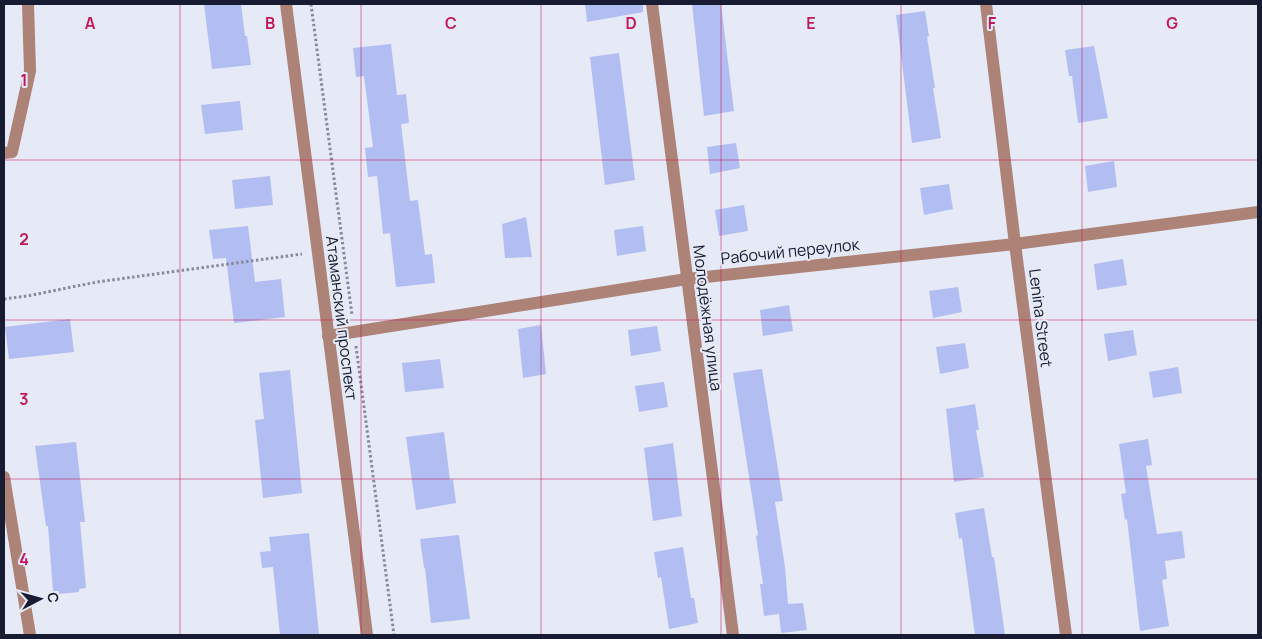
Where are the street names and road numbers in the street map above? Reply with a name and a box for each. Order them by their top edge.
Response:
street label: Рабочий переулок [720,233,861,269]
street label: Атаманский проспект [321,234,363,402]
street label: Молодёжная улица [688,244,728,392]
street label: Lenina Street [1024,267,1058,369]

